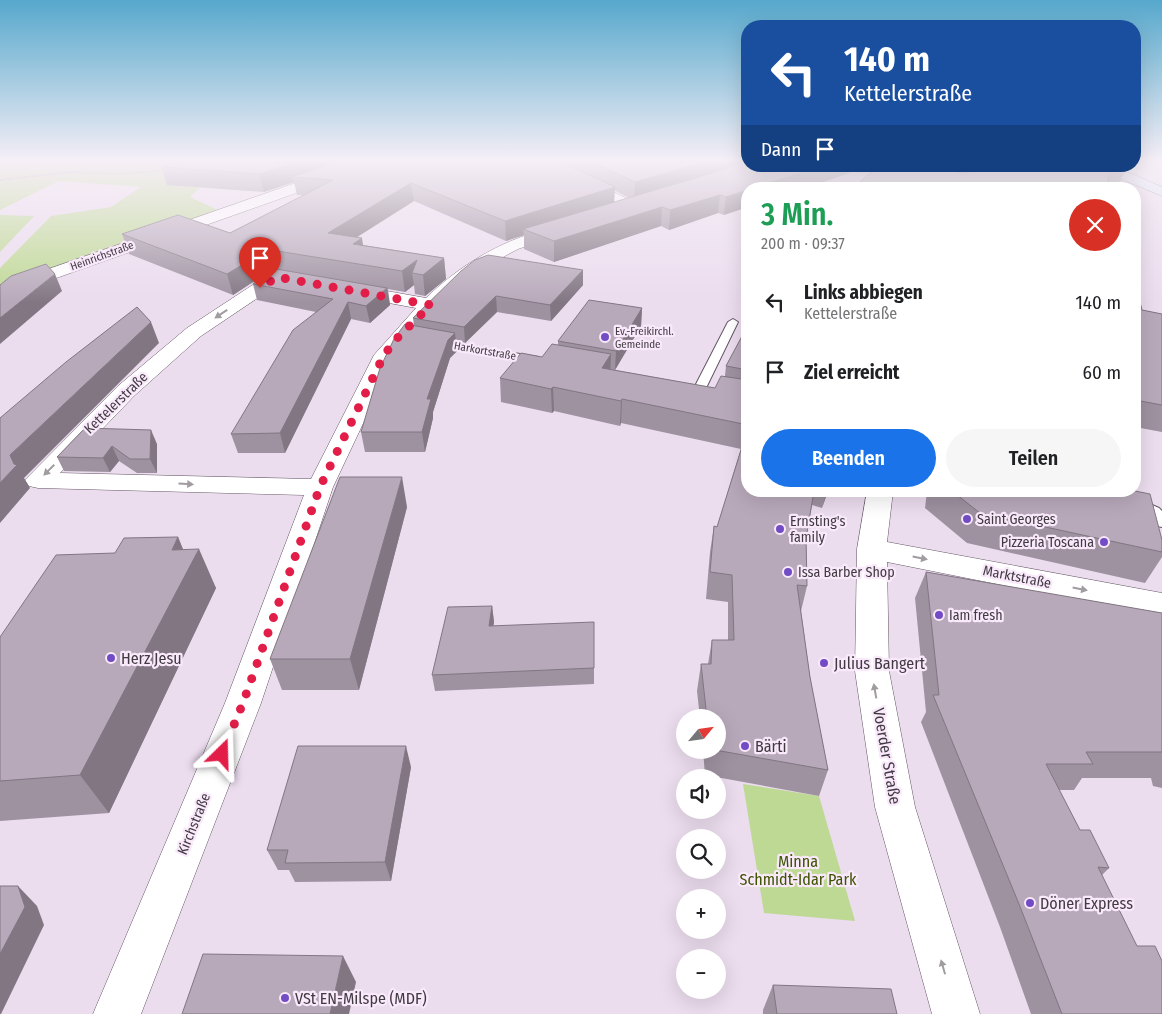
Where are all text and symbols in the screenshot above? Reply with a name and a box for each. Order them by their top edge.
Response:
text: 140 m [844,38,930,80]
icon: left [761,40,826,105]
text: Kettelerstraße [844,80,972,107]
icon: arrive [811,135,839,163]
text: Dann [761,138,801,161]
text: 3 Min. [761,197,833,233]
button: close [1069,199,1121,251]
text: 200 m · 09:37 [761,234,845,253]
pin [239,237,281,288]
street label: Heinrichstraße [69,239,135,273]
icon: arrive [246,244,274,272]
text: Links abbiegen [804,281,923,304]
icon: left [761,288,789,316]
text: 140 m [1075,291,1121,314]
text: Kettelerstraße [804,304,897,323]
one-way arrow [214,309,227,319]
place label: Ev.-Freikirchl. Gemeinde [615,325,674,351]
marker: Ev.-Freikirchl. Gemeinde [599,331,611,343]
street label: Harkortstraße [453,339,517,363]
icon: arrive [761,358,789,386]
text: Ziel erreicht [804,361,900,384]
text: 60 m [1083,361,1121,384]
street label: Kettelerstraße [81,369,151,437]
button: Beenden [761,429,936,487]
button: Teilen [946,429,1121,487]
one-way arrow [43,464,55,476]
one-way arrow [178,481,194,489]
place label: Saint Georges [977,511,1056,528]
place label: Ernsting's family [790,513,845,546]
marker: Saint Georges [961,513,973,525]
marker: Ernsting's family [774,523,786,535]
place label: Pizzeria Toscana [1001,534,1094,551]
marker: Pizzeria Toscana [1098,536,1110,548]
one-way arrow [912,554,928,562]
street label: Marktstraße [981,562,1053,592]
place label: Issa Barber Shop [798,564,895,581]
marker: Issa Barber Shop [782,566,794,578]
one-way arrow [1072,585,1087,593]
place label: Iam fresh [949,607,1003,624]
marker: Iam fresh [933,609,945,621]
place label: Herz Jesu [121,649,182,668]
marker: Herz Jesu [105,652,117,664]
place label: Julius Bangert [834,654,926,673]
marker: Julius Bangert [818,657,830,669]
one-way arrow [871,682,879,698]
street label: Voerder Straße [869,706,905,806]
north arrow [676,709,726,759]
map controls [676,709,726,999]
position arrow [195,727,247,779]
place label: Bärti [755,737,786,756]
marker: Bärti [739,740,751,752]
button: sound [676,769,726,819]
street label: Kirchstraße [174,791,214,857]
button: search [676,829,726,879]
park label: Minna Schmidt-Idar Park [740,852,857,889]
button: + [676,889,726,939]
place label: Döner Express [1040,894,1133,913]
marker: Döner Express [1024,897,1036,909]
button: − [676,949,726,999]
one-way arrow [938,960,946,975]
place label: VSt EN-Milspe (MDF) [295,989,427,1008]
marker: VSt EN-Milspe (MDF) [279,992,291,1004]

